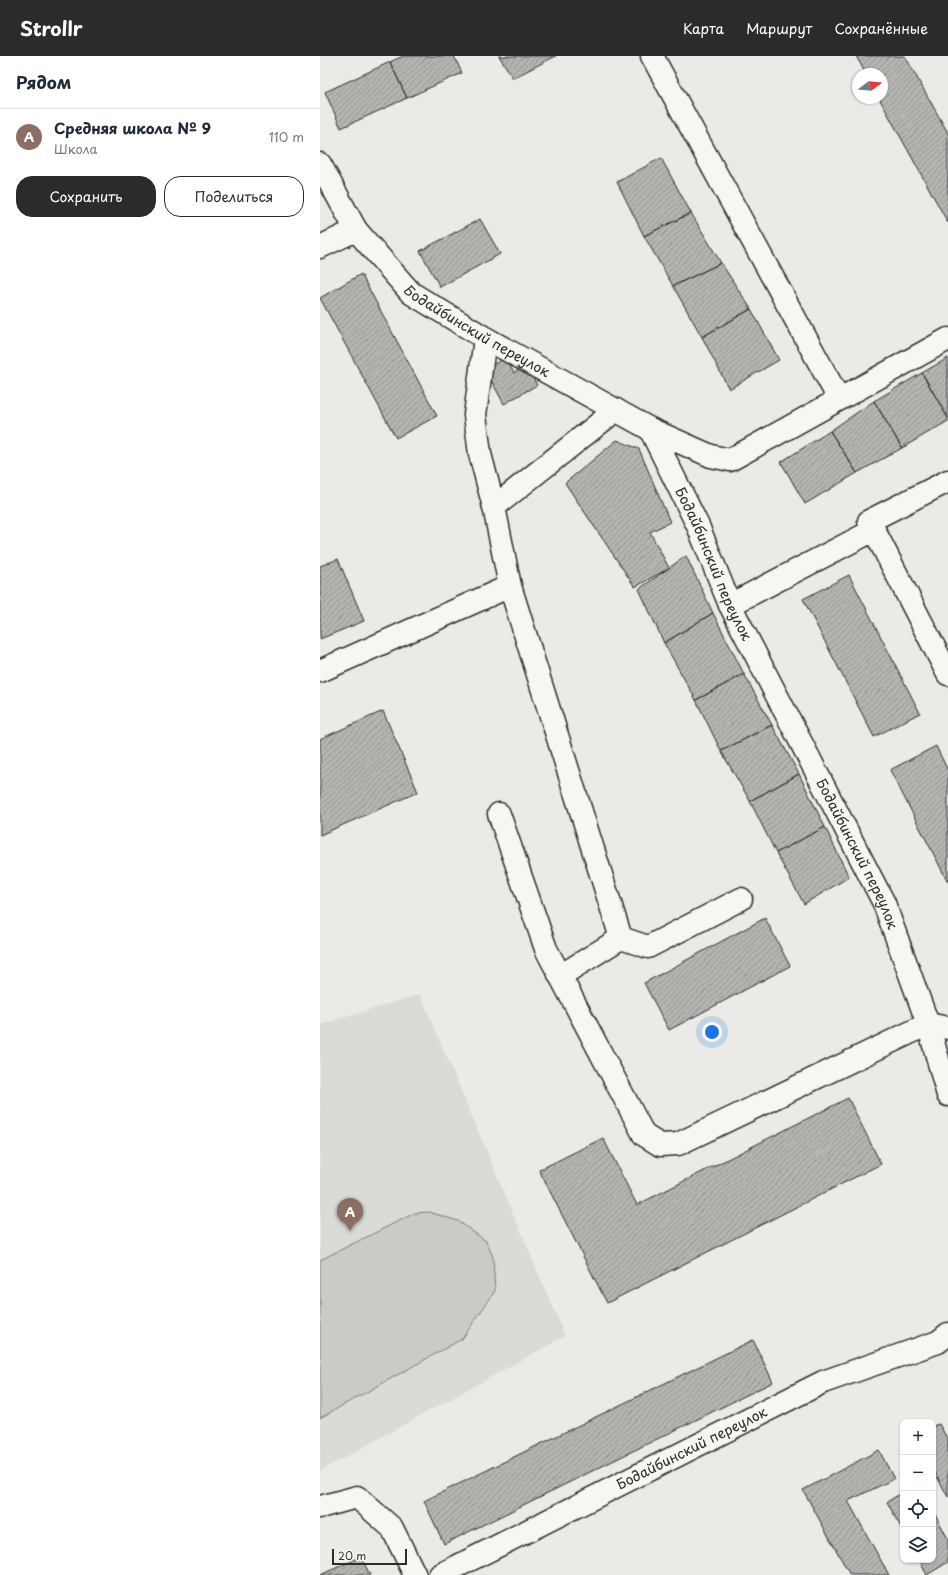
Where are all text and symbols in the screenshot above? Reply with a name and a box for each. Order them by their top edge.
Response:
text: Strollr [20,14,83,42]
text: Карта [683,18,724,39]
text: Маршрут [746,18,812,39]
text: Сохранённые [834,18,928,39]
north arrow [852,68,888,104]
text: Рядом [16,69,71,95]
text: Средняя школа № 9 [54,116,211,139]
text: A [24,127,34,146]
text: 110 m [269,127,304,146]
text: Школа [54,139,98,158]
button: Сохранить [16,176,156,217]
button: Поделиться [164,176,304,217]
street label: Бодайбинский переулок [399,281,555,382]
street label: Бодайбинский переулок [670,483,758,645]
street label: Бодайбинский переулок [811,775,904,933]
your location [702,1022,722,1042]
pin: A [337,1198,363,1231]
street label: Бодайбинский переулок [613,1401,771,1494]
map controls [900,1419,936,1563]
button: + [900,1419,936,1455]
button: − [900,1455,936,1491]
button: locate [900,1491,936,1527]
button: layers [900,1527,936,1563]
scale bar [332,1547,407,1566]
text: 20 m [338,1547,366,1564]

